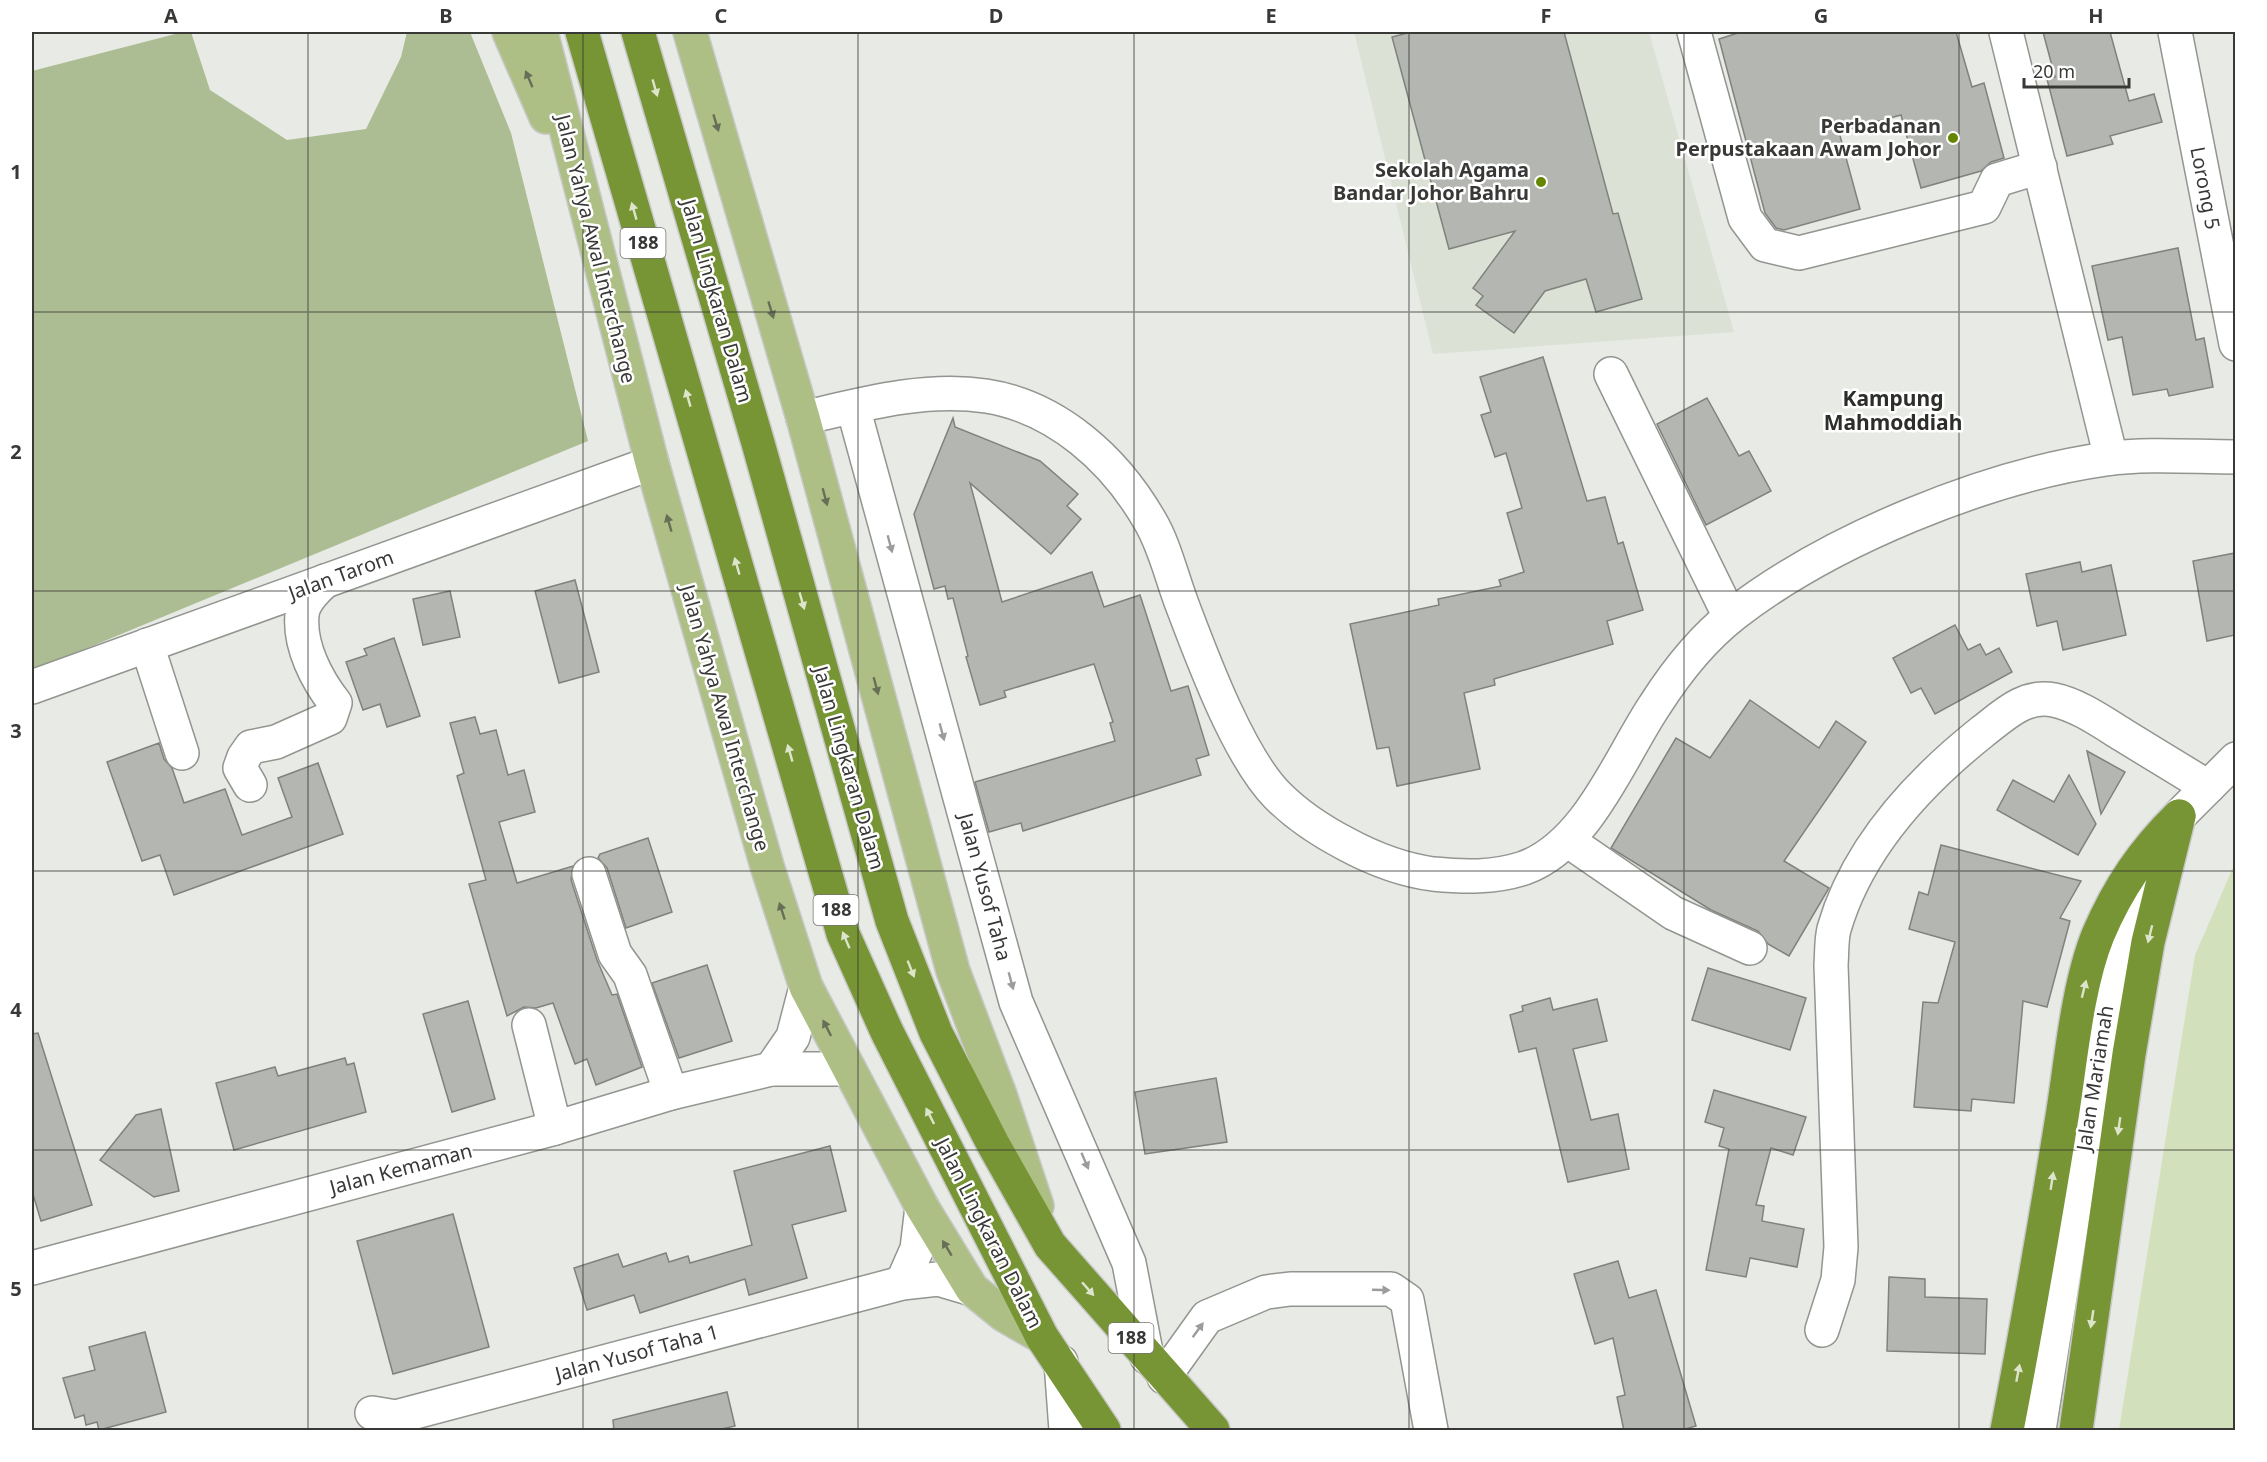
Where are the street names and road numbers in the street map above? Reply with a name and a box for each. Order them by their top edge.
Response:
street label: Jalan Yahya Awal Interchange [550,110,643,386]
street label: Lorong 5 [2184,144,2227,232]
street label: Jalan Lingkaran Dalam [675,194,759,406]
road number: 188 [620,228,666,258]
street label: Jalan Tarom [283,543,397,607]
street label: Jalan Yahya Awal Interchange [674,580,776,854]
street label: Jalan Lingkaran Dalam [807,661,891,873]
street label: Jalan Yusof Taha [952,808,1018,964]
road number: 188 [814,895,858,925]
street label: Jalan Mariamah [2069,1003,2119,1155]
street label: Jalan Lingkaran Dalam [929,1131,1049,1333]
street label: Jalan Kemaman [325,1137,475,1201]
street label: Jalan Yusof Taha 1 [550,1318,722,1388]
road number: 188 [1108,1323,1154,1353]

